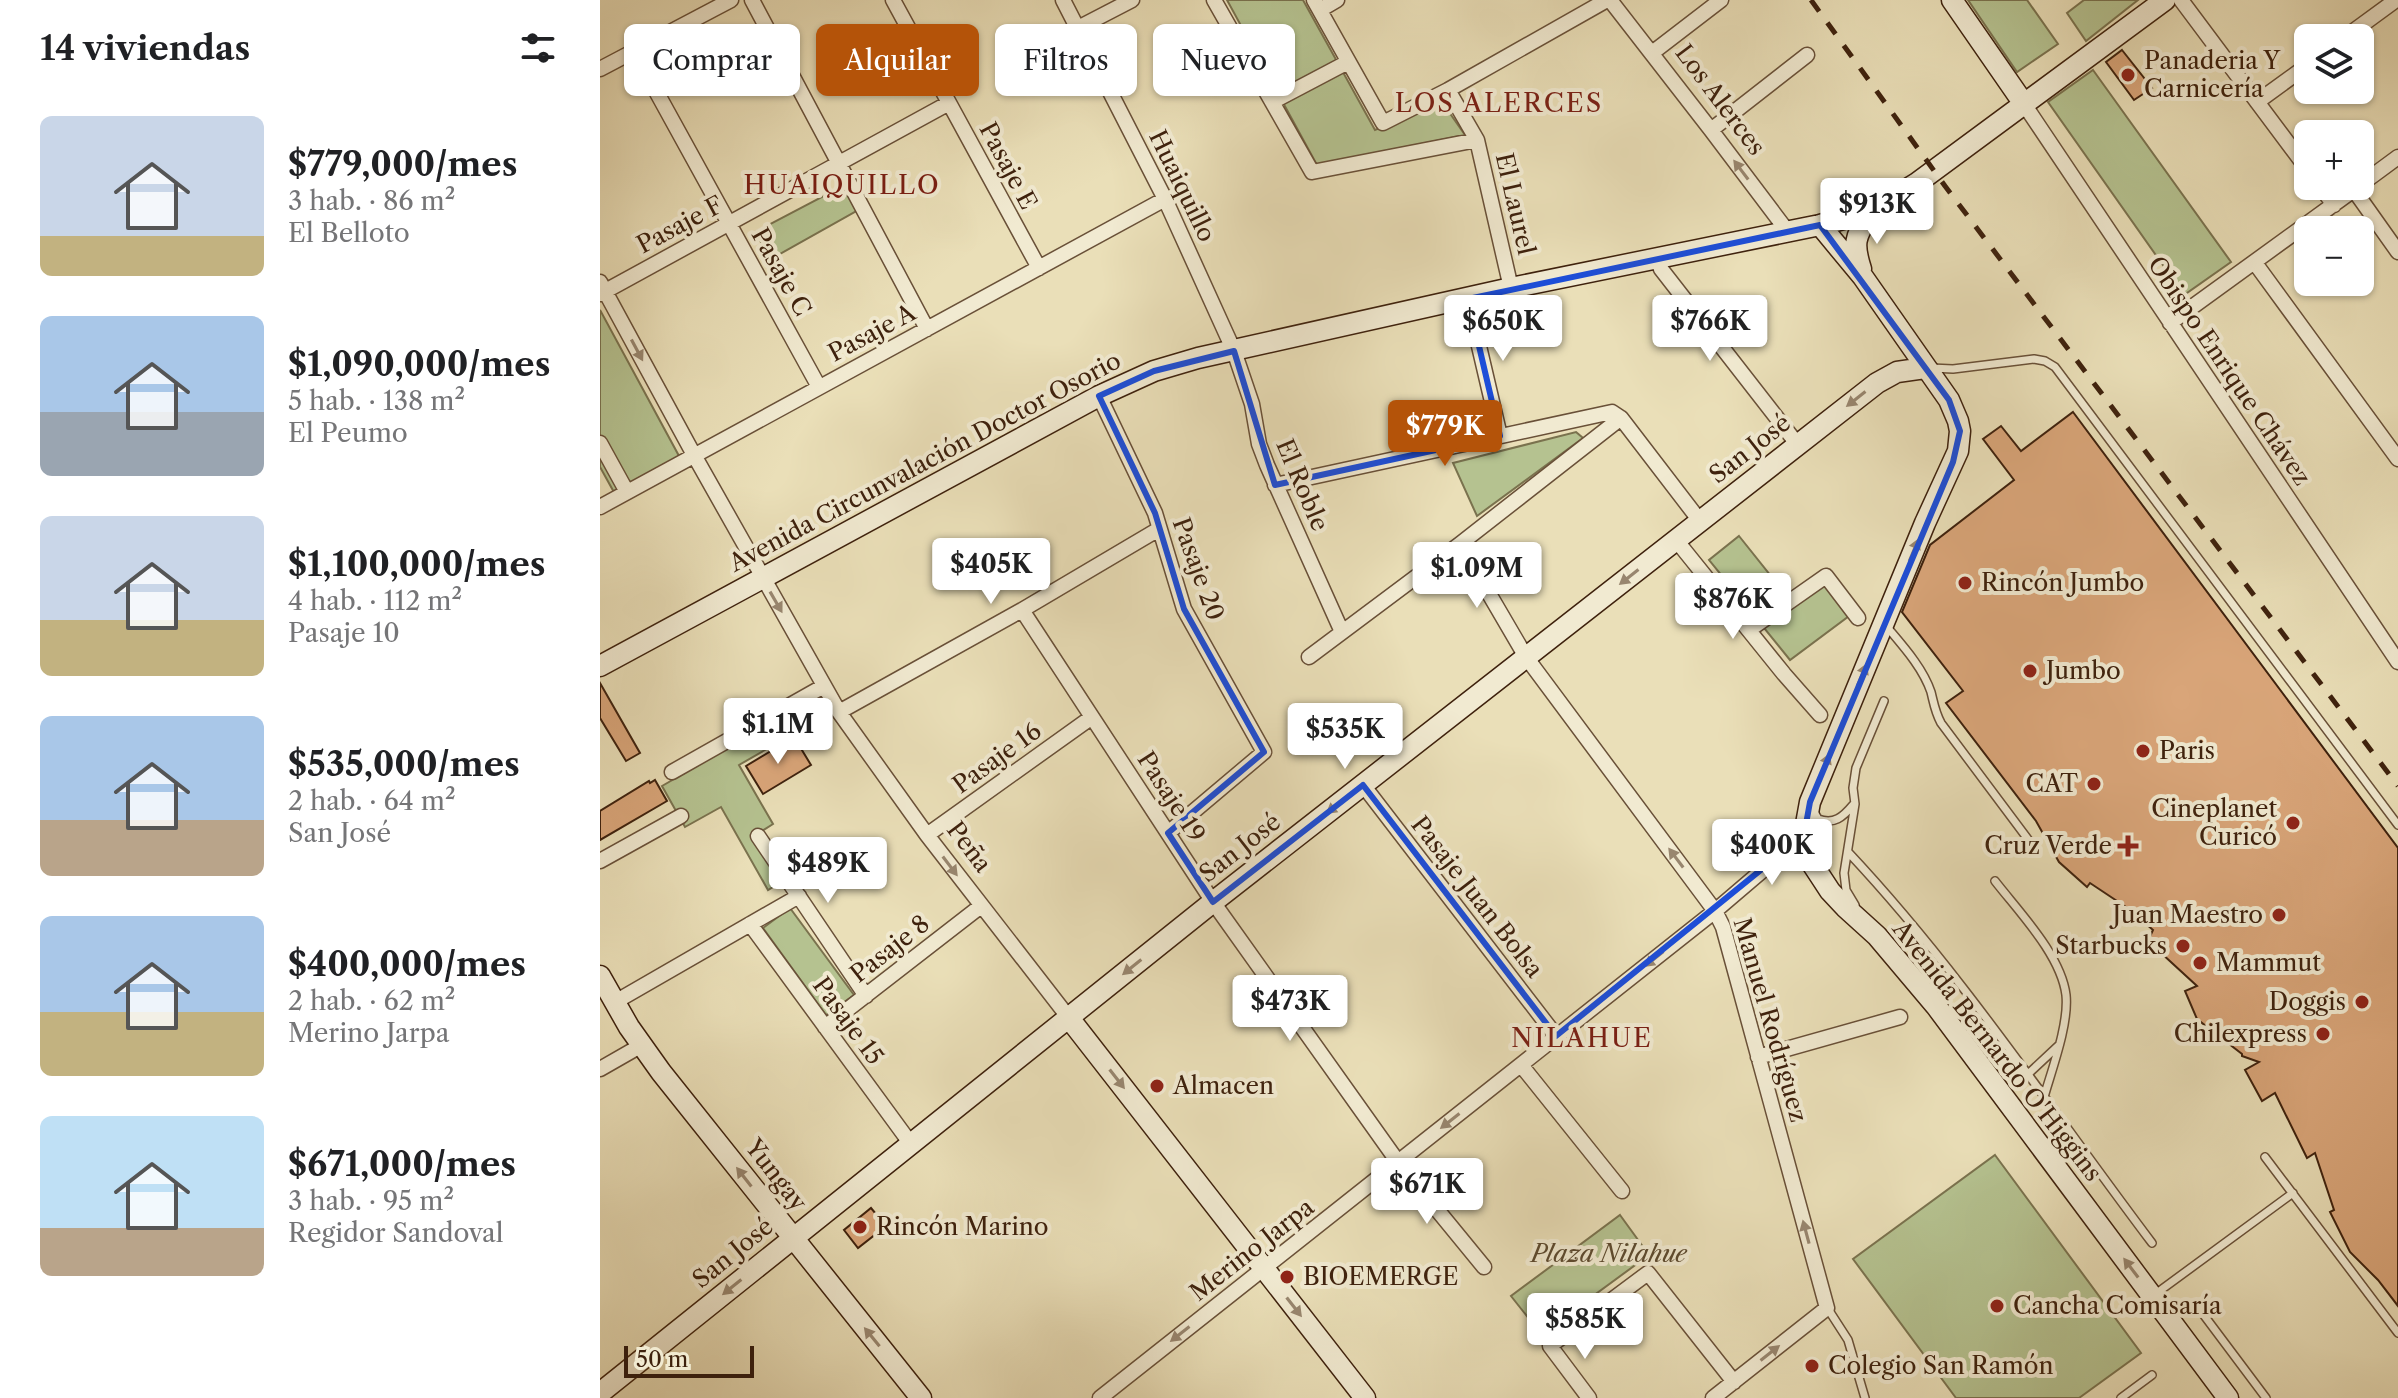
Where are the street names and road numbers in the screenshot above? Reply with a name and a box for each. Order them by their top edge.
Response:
street label: Los Alerces [1669,39,1771,161]
street label: Pasaje E [973,117,1043,214]
street label: Huaiquillo [1143,125,1222,246]
street label: El Laurel [1490,150,1541,258]
street label: Pasaje F [632,190,728,259]
street label: Pasaje C [745,223,817,321]
street label: Obispo Enrique Chávez [2142,251,2317,491]
street label: Pasaje A [823,297,921,368]
street label: Avenida Circunvalación Doctor Osorio [723,346,1125,578]
street label: San José [1703,408,1796,489]
street label: El Roble [1270,434,1335,535]
street label: Pasaje 20 [1167,514,1230,624]
street label: Pasaje 16 [947,716,1047,799]
street label: Pasaje 19 [1131,746,1211,847]
street label: San José [1193,807,1286,888]
street label: Pasaje Juan Bolsa [1405,810,1550,983]
street label: Peña [941,816,998,878]
street label: Pasaje 8 [844,909,935,988]
street label: Avenida Bernardo O'Higgins [1886,914,2108,1187]
street label: Manuel Rodríguez [1727,915,1813,1125]
street label: Pasaje 15 [807,971,890,1070]
street label: Yungay [739,1132,814,1217]
street label: Merino Jarpa [1184,1192,1320,1307]
street label: San José [687,1211,779,1294]

